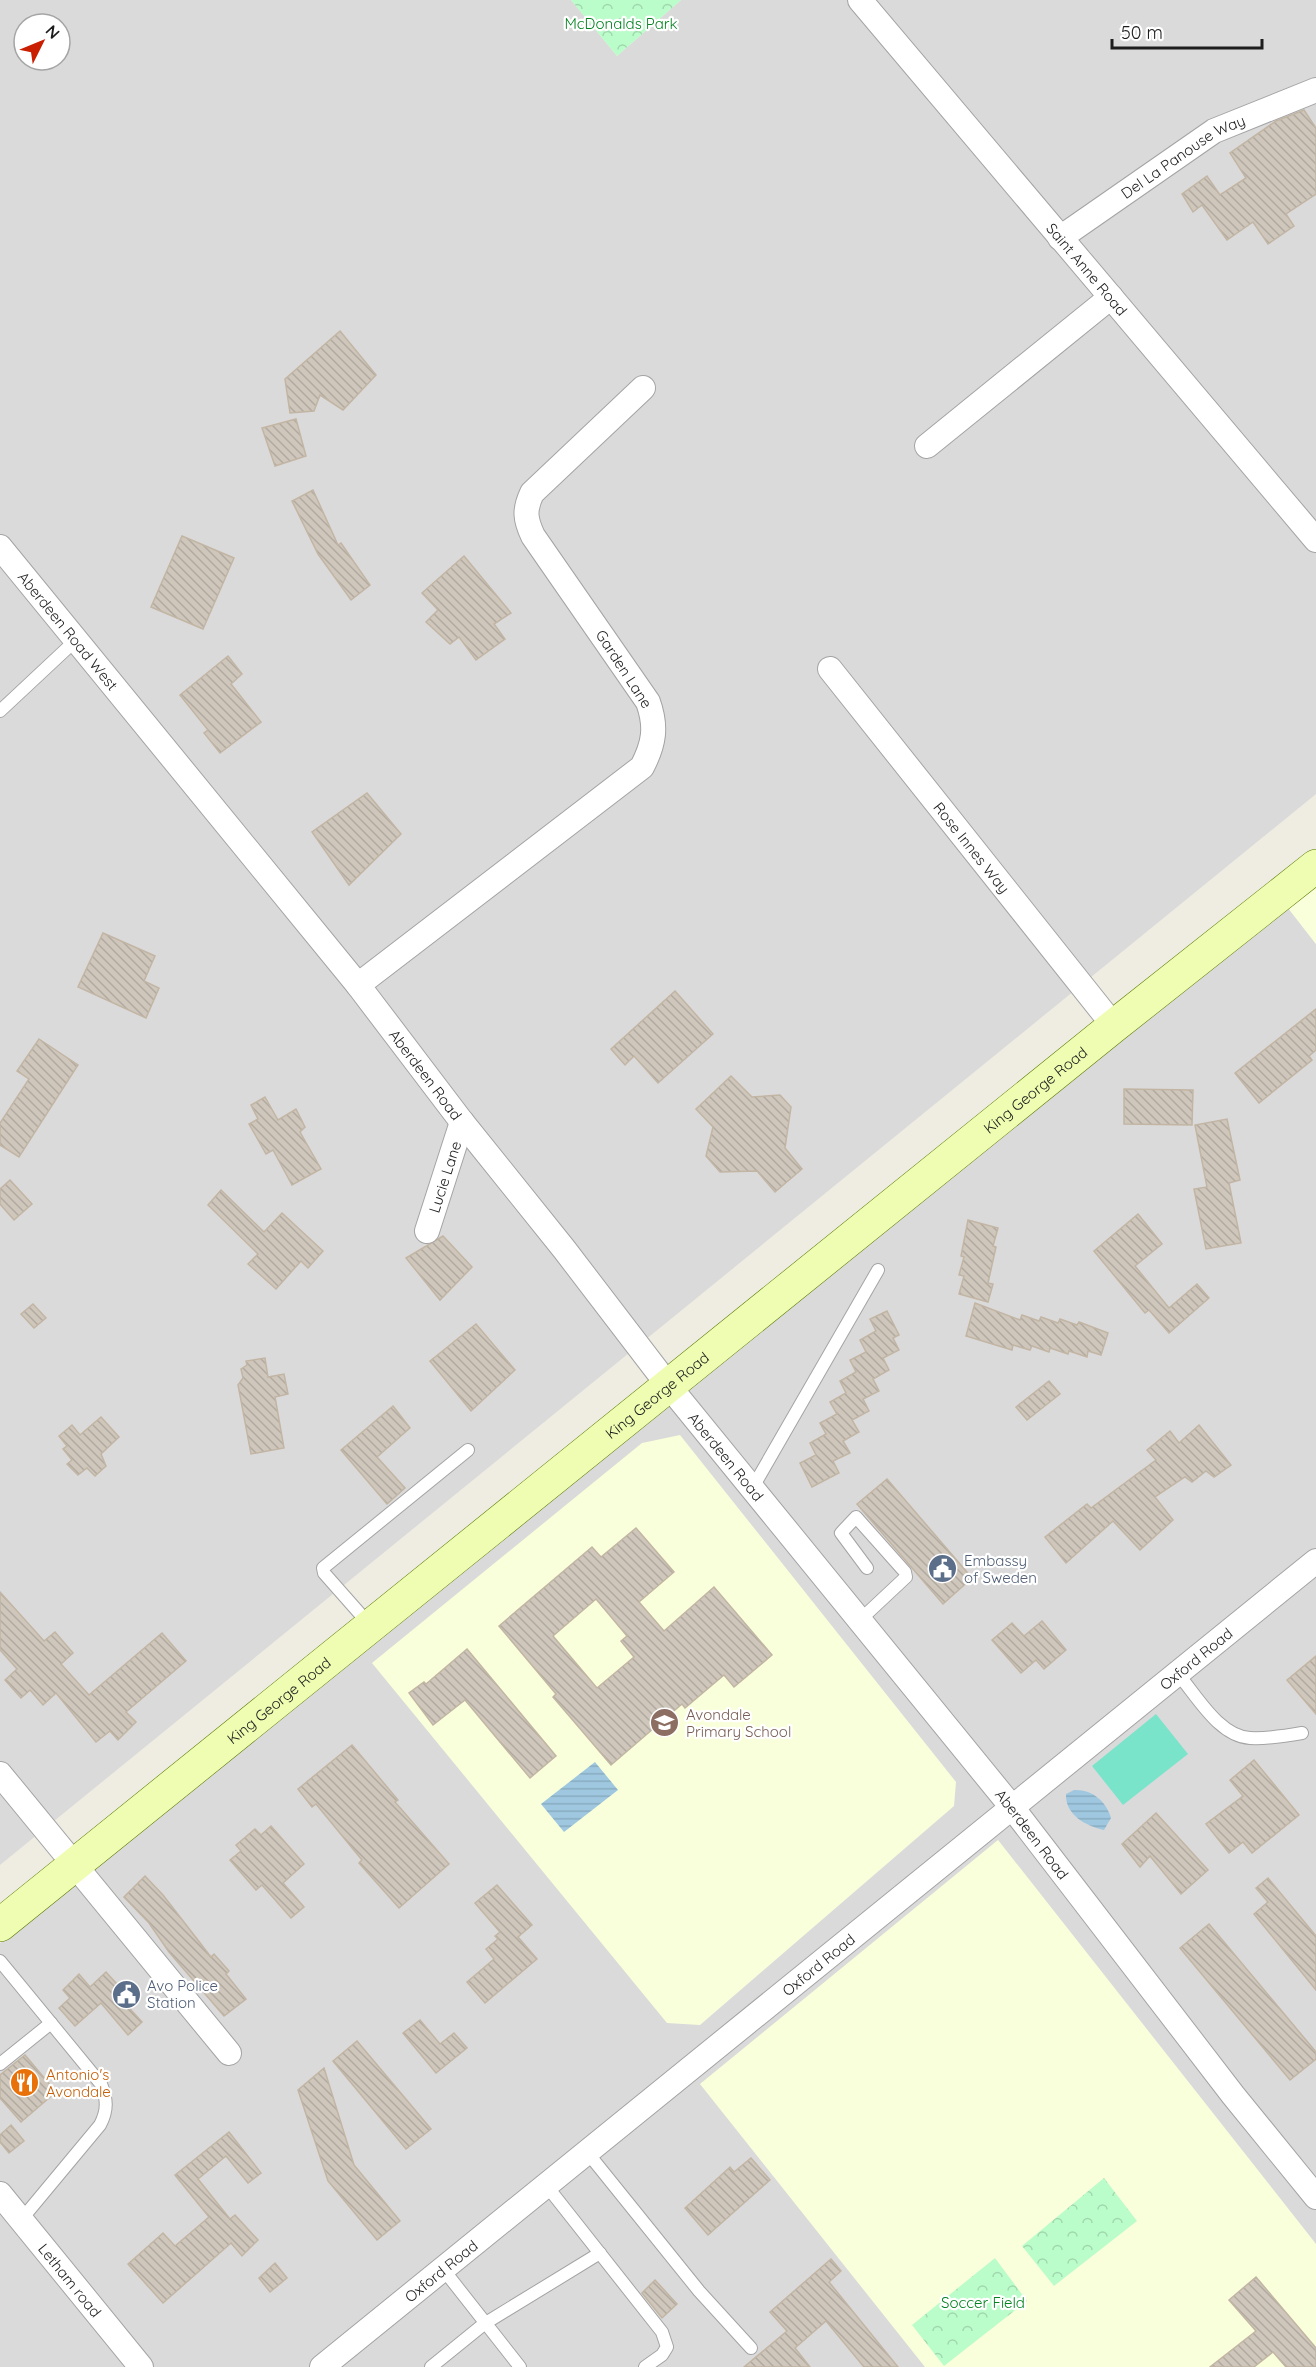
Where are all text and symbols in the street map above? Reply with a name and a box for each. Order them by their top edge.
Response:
north arrow [12,12,72,72]
scale bar [1112,12,1262,50]
park label: McDonalds Park [564,14,678,33]
text: N [42,21,64,43]
text: 50 m [1121,21,1163,44]
street label: Del La Panouse Way [1117,110,1248,202]
street label: Saint Anne Road [1043,219,1132,319]
street label: Aberdeen Road West [14,567,122,694]
street label: Garden Lane [592,626,656,712]
street label: Rose Innes Way [930,798,1014,897]
street label: Aberdeen Road [385,1025,466,1124]
street label: King George Road [979,1042,1091,1137]
street label: Lucie Lane [424,1138,465,1215]
street label: King George Road [601,1347,713,1443]
street label: Aberdeen Road [685,1408,768,1505]
place label: Embassy of Sweden [964,1551,1037,1587]
public building icon: Embassy of Sweden [927,1553,959,1585]
street label: Oxford Road [1156,1623,1236,1694]
street label: King George Road [223,1653,334,1748]
place label: Avondale Primary School [686,1705,791,1741]
school or university icon: Avondale Primary School [649,1707,681,1739]
street label: Aberdeen Road [991,1785,1073,1883]
street label: Oxford Road [778,1929,859,2000]
place label: Avo Police Station [147,1976,218,2012]
public building icon: Avo Police Station [110,1978,142,2010]
place label: Antonio's Avondale [46,2065,111,2101]
restaurant icon: Antonio's Avondale [9,2067,41,2099]
street label: Oxford Road [401,2235,481,2306]
street label: Letham road [34,2239,106,2321]
park label: Soccer Field [941,2293,1025,2312]

